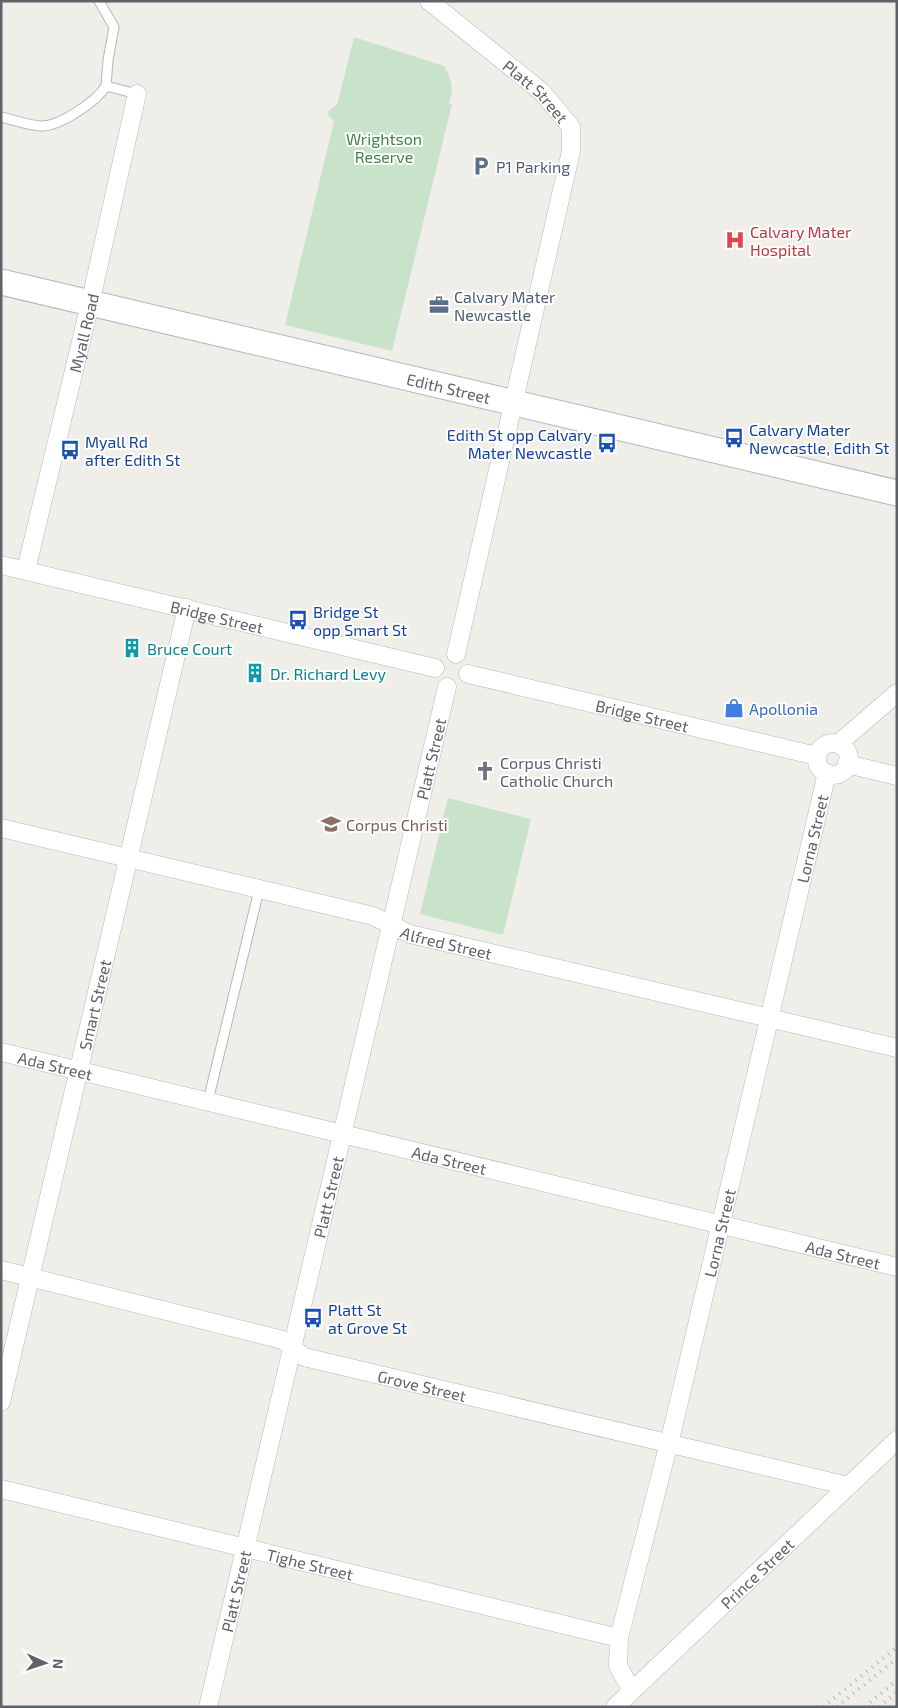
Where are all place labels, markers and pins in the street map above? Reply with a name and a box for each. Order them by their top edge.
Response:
parking icon: P1 Parking [470,155,492,177]
place label: P1 Parking [496,157,570,176]
place label: Calvary Mater Hospital [750,222,852,259]
hospital icon: Calvary Mater Hospital [724,229,746,251]
place label: Calvary Mater Newcastle [454,287,556,324]
office icon: Calvary Mater Newcastle [428,294,450,316]
place label: Calvary Mater Newcastle, Edith St [749,420,889,457]
place label: Edith St opp Calvary Mater Newcastle [447,425,593,462]
bus stop icon: Calvary Mater Newcastle, Edith St [723,427,745,449]
place label: Myall Rd after Edith St [85,432,180,469]
bus stop icon: Edith St opp Calvary Mater Newcastle [596,432,618,454]
bus stop icon: Myall Rd after Edith St [59,439,81,461]
place label: Bridge St opp Smart St [313,602,407,639]
bus stop icon: Bridge St opp Smart St [287,609,309,631]
building icon: Bruce Court [121,637,143,659]
place label: Bruce Court [147,639,232,658]
building icon: Dr. Richard Levy [244,662,266,684]
place label: Dr. Richard Levy [270,664,386,683]
shop icon: Apollonia [723,697,745,719]
place label: Apollonia [749,699,818,718]
place label: Corpus Christi Catholic Church [500,753,613,790]
church icon: Corpus Christi Catholic Church [474,760,496,782]
school or university icon: Corpus Christi [320,813,342,835]
place label: Corpus Christi [346,815,448,834]
place label: Platt St at Grove St [328,1300,407,1337]
bus stop icon: Platt St at Grove St [302,1307,324,1329]

